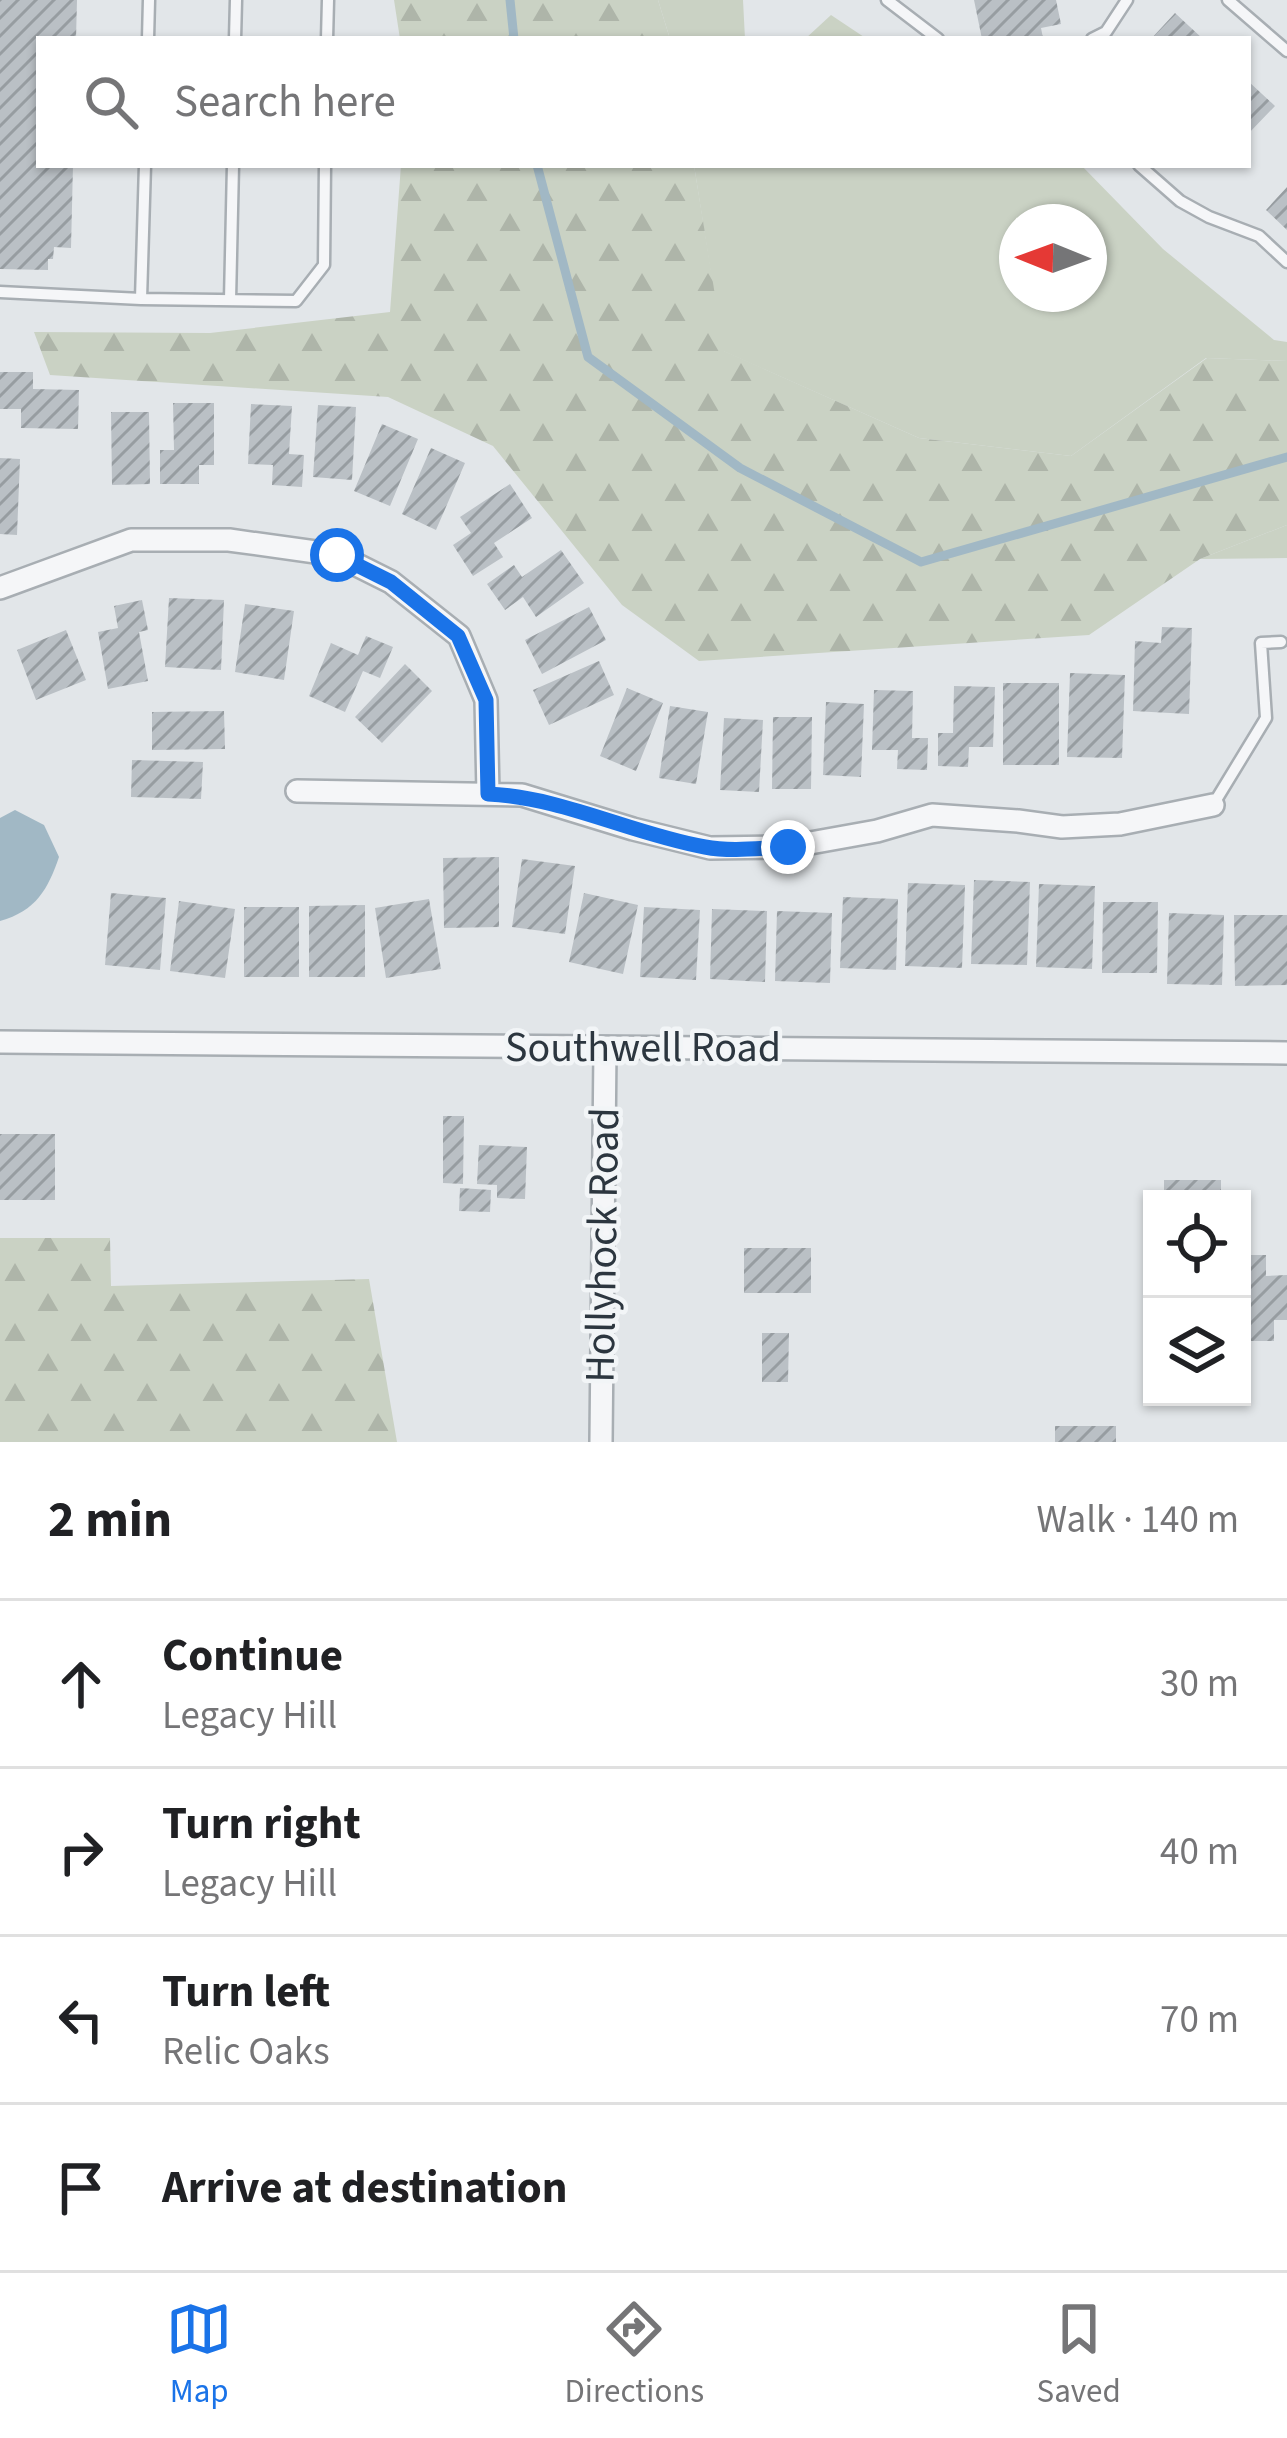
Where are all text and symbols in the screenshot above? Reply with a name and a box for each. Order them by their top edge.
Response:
search box [36,36,1251,168]
icon: search [78,69,144,135]
text: Search here [174,70,396,134]
north arrow [999,204,1107,312]
route start [310,528,364,582]
route end [761,820,815,874]
street label: Southwell Road [505,1018,781,1078]
street label: Hollyhock Road [571,1107,635,1383]
map controls [1143,1190,1251,1406]
button: locate [1143,1190,1251,1298]
button: layers [1143,1298,1251,1406]
text: 2 min [48,1484,172,1556]
text: Walk · 140 m [1036,1492,1239,1548]
text: Continue [162,1624,343,1688]
icon: ahead [48,1651,114,1717]
text: 30 m [1160,1656,1239,1712]
text: Legacy Hill [162,1688,337,1744]
text: Turn right [162,1792,361,1856]
icon: right [48,1819,114,1885]
text: 40 m [1160,1824,1239,1880]
text: Legacy Hill [162,1856,337,1912]
text: Turn left [162,1960,330,2024]
icon: left [48,1987,114,2053]
text: 70 m [1160,1992,1239,2048]
text: Relic Oaks [162,2024,329,2080]
icon: arrive [48,2155,114,2221]
text: Arrive at destination [162,2156,567,2220]
tab: Map [166,2296,232,2415]
tab: Directions [565,2296,704,2415]
tab: Saved [1037,2296,1121,2415]

